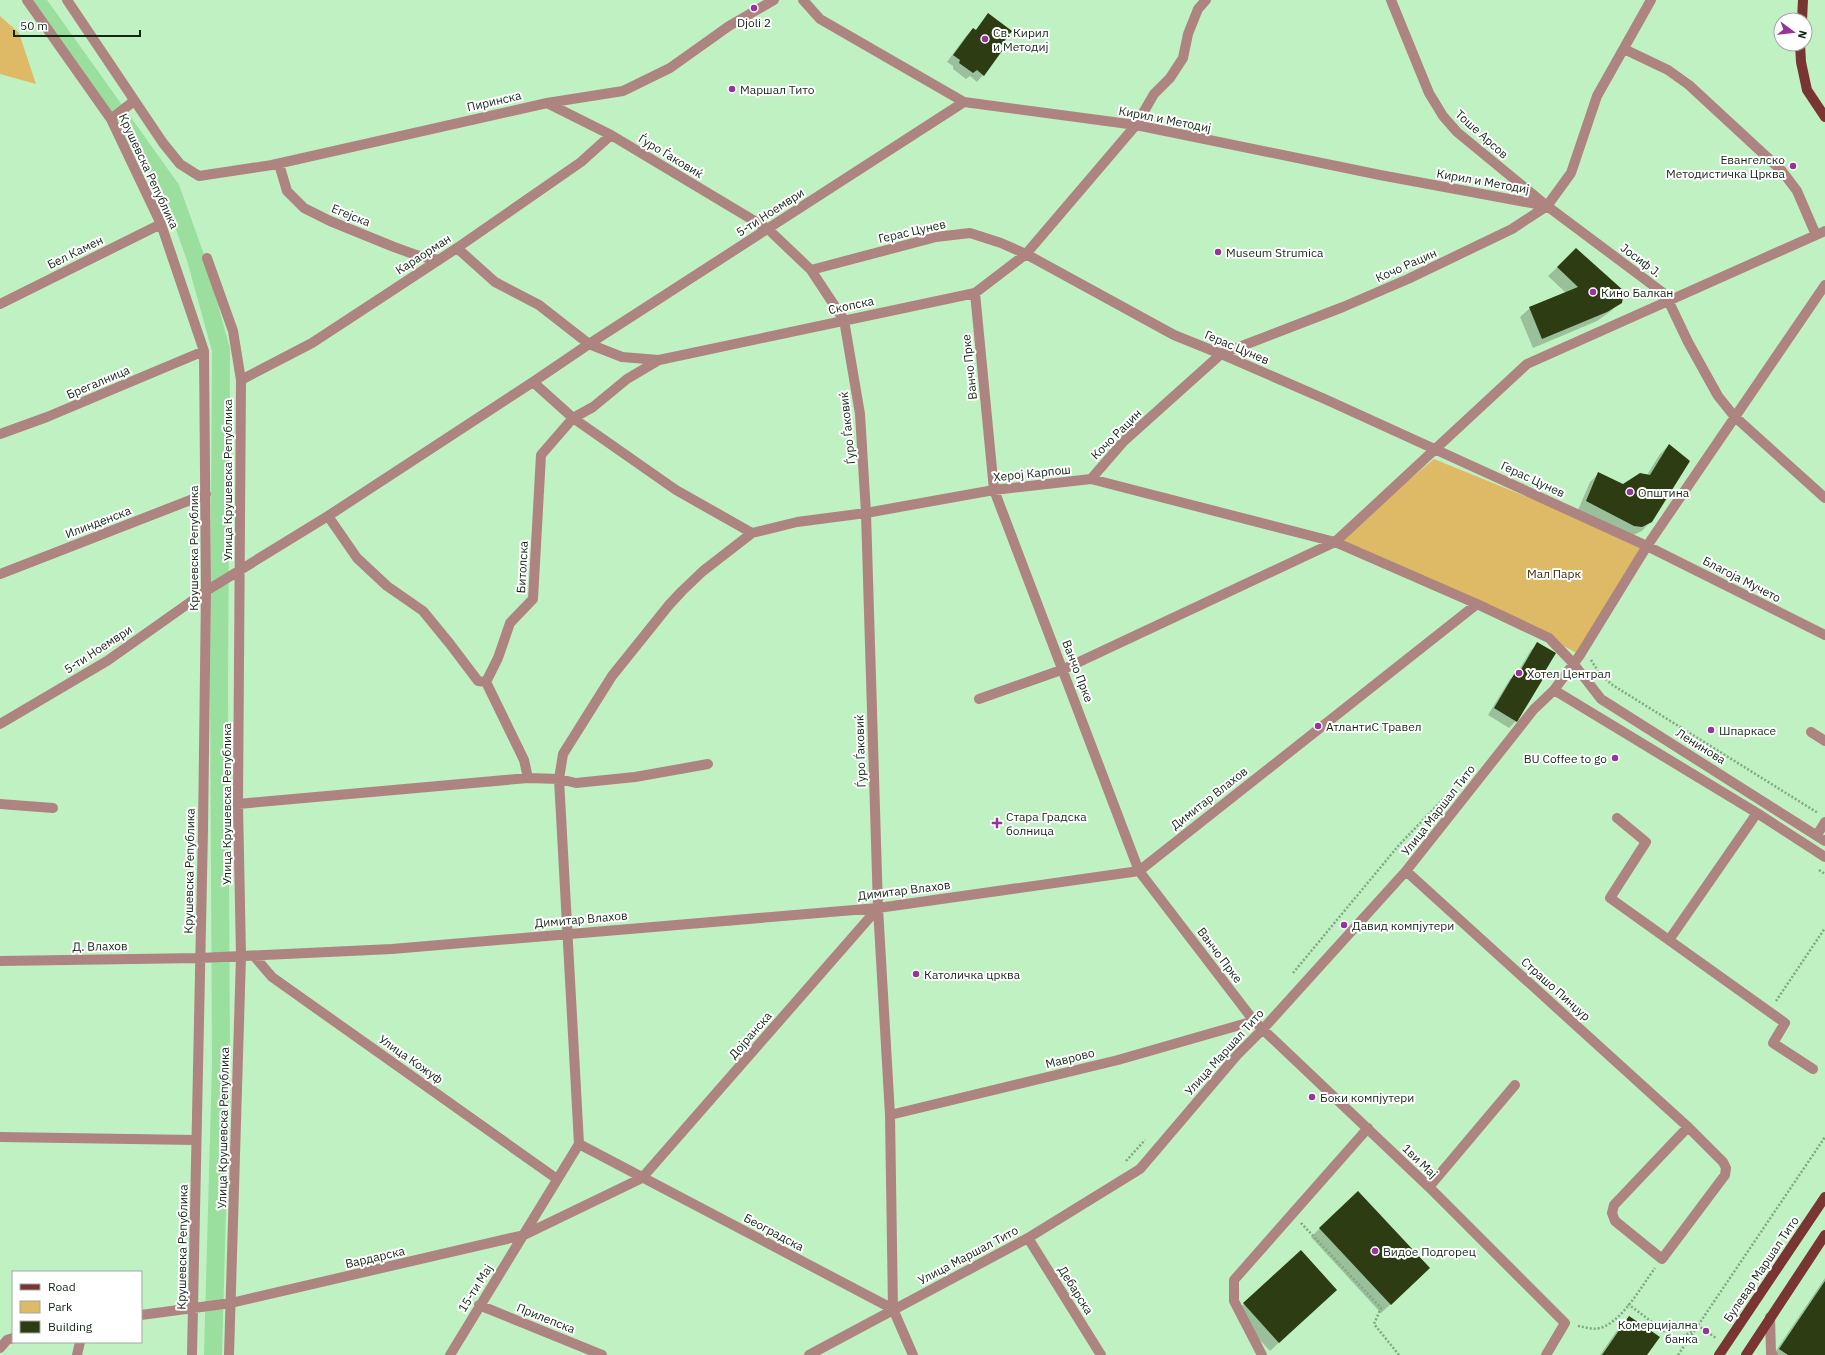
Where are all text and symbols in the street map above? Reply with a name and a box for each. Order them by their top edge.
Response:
marker: Djoli 2 [749,3,759,13]
scale bar [14,12,140,38]
north arrow [1773,12,1813,52]
place label: Djoli 2 [737,15,771,30]
text: 50 m [20,18,48,33]
place label: Св. Кирил и Методиј [993,25,1049,54]
text: N [1795,29,1810,40]
marker: Св. Кирил и Методиј [980,34,990,44]
place label: Маршал Тито [740,82,815,97]
marker: Маршал Тито [727,84,737,94]
street label: Пиринска [465,87,523,115]
street label: Кирил и Методиј [1117,103,1213,135]
street label: Тоше Арсов [1453,106,1511,162]
street label: Крушевска Република [116,111,183,232]
street label: Ѓуро Ѓаковиќ [636,131,706,181]
place label: Евангелско Методистичка Црква [1666,152,1786,181]
marker: Евангелско Методистичка Црква [1788,161,1798,171]
street label: Кирил и Методиј [1435,165,1531,197]
street label: 5-ти Ноември [733,184,807,240]
street label: Егејска [329,200,373,230]
street label: Герас Цунев [877,216,947,246]
street label: Караорман [392,231,454,277]
street label: Бел Камен [45,232,105,272]
street label: Јосиф Ј. [1618,240,1664,280]
place label: Museum Strumica [1226,245,1324,260]
street label: Кочо Рацин [1373,245,1439,285]
marker: Museum Strumica [1213,247,1223,257]
place label: Кино Балкан [1601,285,1673,300]
marker: Кино Балкан [1588,287,1598,297]
street label: Скопска [827,293,876,317]
street label: Герас Цунев [1202,327,1272,367]
street label: Ванчо Прке [958,333,980,400]
street label: Брегалница [64,362,132,402]
street label: Ѓуро Ѓаковиќ [836,391,858,465]
street label: Улица Крушевска Република [220,398,235,561]
street label: Кочо Рацин [1088,406,1144,462]
street label: Герас Цунев [1499,458,1567,500]
street label: Херој Карпош [993,461,1071,485]
street label: Крушевска Република [186,485,201,611]
place label: Општина [1638,485,1690,500]
marker: Општина [1625,487,1635,497]
street label: Илинденска [63,502,133,541]
street label: Битолска [513,540,531,594]
street label: Благоја Мучето [1700,553,1784,605]
park label: Мал Парк [1527,566,1581,581]
street label: 5-ти Ноември [61,621,135,677]
street label: Ванчо Прке [1059,638,1097,705]
place label: Хотел Централ [1527,666,1611,681]
marker: Хотел Централ [1514,668,1524,678]
street label: Ѓуро Ѓаковиќ [851,714,869,788]
place label: АтлантиС Травел [1326,719,1422,734]
marker: АтлантиС Травел [1313,721,1323,731]
street label: Улица Крушевска Република [219,722,234,885]
place label: Шпаркасе [1719,723,1777,738]
street label: Ленинова [1673,725,1729,767]
marker: Шпаркасе [1706,725,1716,735]
place label: BU Coffee to go [1524,751,1607,766]
marker: BU Coffee to go [1610,753,1620,763]
street label: Улица Маршал Тито [1398,761,1478,858]
street label: Димитар Влахов [1168,763,1250,833]
street label: Крушевска Република [180,808,198,934]
place label: Стара Градска болница [1006,809,1087,838]
marker: Стара Градска болница [991,817,1003,829]
street label: Димитар Влахов [857,877,951,903]
street label: Димитар Влахов [534,907,628,931]
place label: Давид компјутери [1352,918,1454,933]
marker: Давид компјутери [1339,920,1349,930]
street label: Ванчо Прке [1194,924,1246,986]
street label: Д. Влахов [72,938,128,954]
street label: Страшо Пинџур [1518,954,1594,1024]
place label: Католичка црква [924,967,1021,982]
marker: Католичка црква [911,969,921,979]
street label: Улица Маршал Тито [1181,1005,1267,1098]
street label: Дојранска [725,1008,775,1062]
street label: Улица Кожуф [376,1031,446,1087]
street label: Маврово [1044,1045,1096,1071]
street label: Улица Крушевска Република [214,1046,232,1209]
place label: Боки компјутери [1320,1090,1414,1105]
marker: Боки компјутери [1307,1092,1317,1102]
street label: 1ви Мај [1399,1141,1441,1181]
street label: Крушевска Република [173,1184,191,1310]
street label: Београдска [741,1210,807,1254]
street label: Булевар Маршал Тито [1720,1213,1802,1325]
street label: Улица Маршал Тито [915,1222,1021,1288]
street label: Вардарска [344,1243,407,1271]
place label: Видое Подгорец [1383,1244,1476,1259]
marker: Видое Подгорец [1370,1246,1380,1256]
street label: 15-ти Мај [454,1261,496,1315]
street label: Дебарска [1055,1263,1097,1318]
legend [12,1271,142,1343]
text: Road [48,1279,76,1294]
text: Park [48,1299,73,1314]
street label: Прилепска [515,1300,578,1337]
place label: Комерцијална банка [1618,1317,1699,1346]
text: Building [48,1319,93,1334]
marker: Комерцијална банка [1701,1326,1711,1336]

